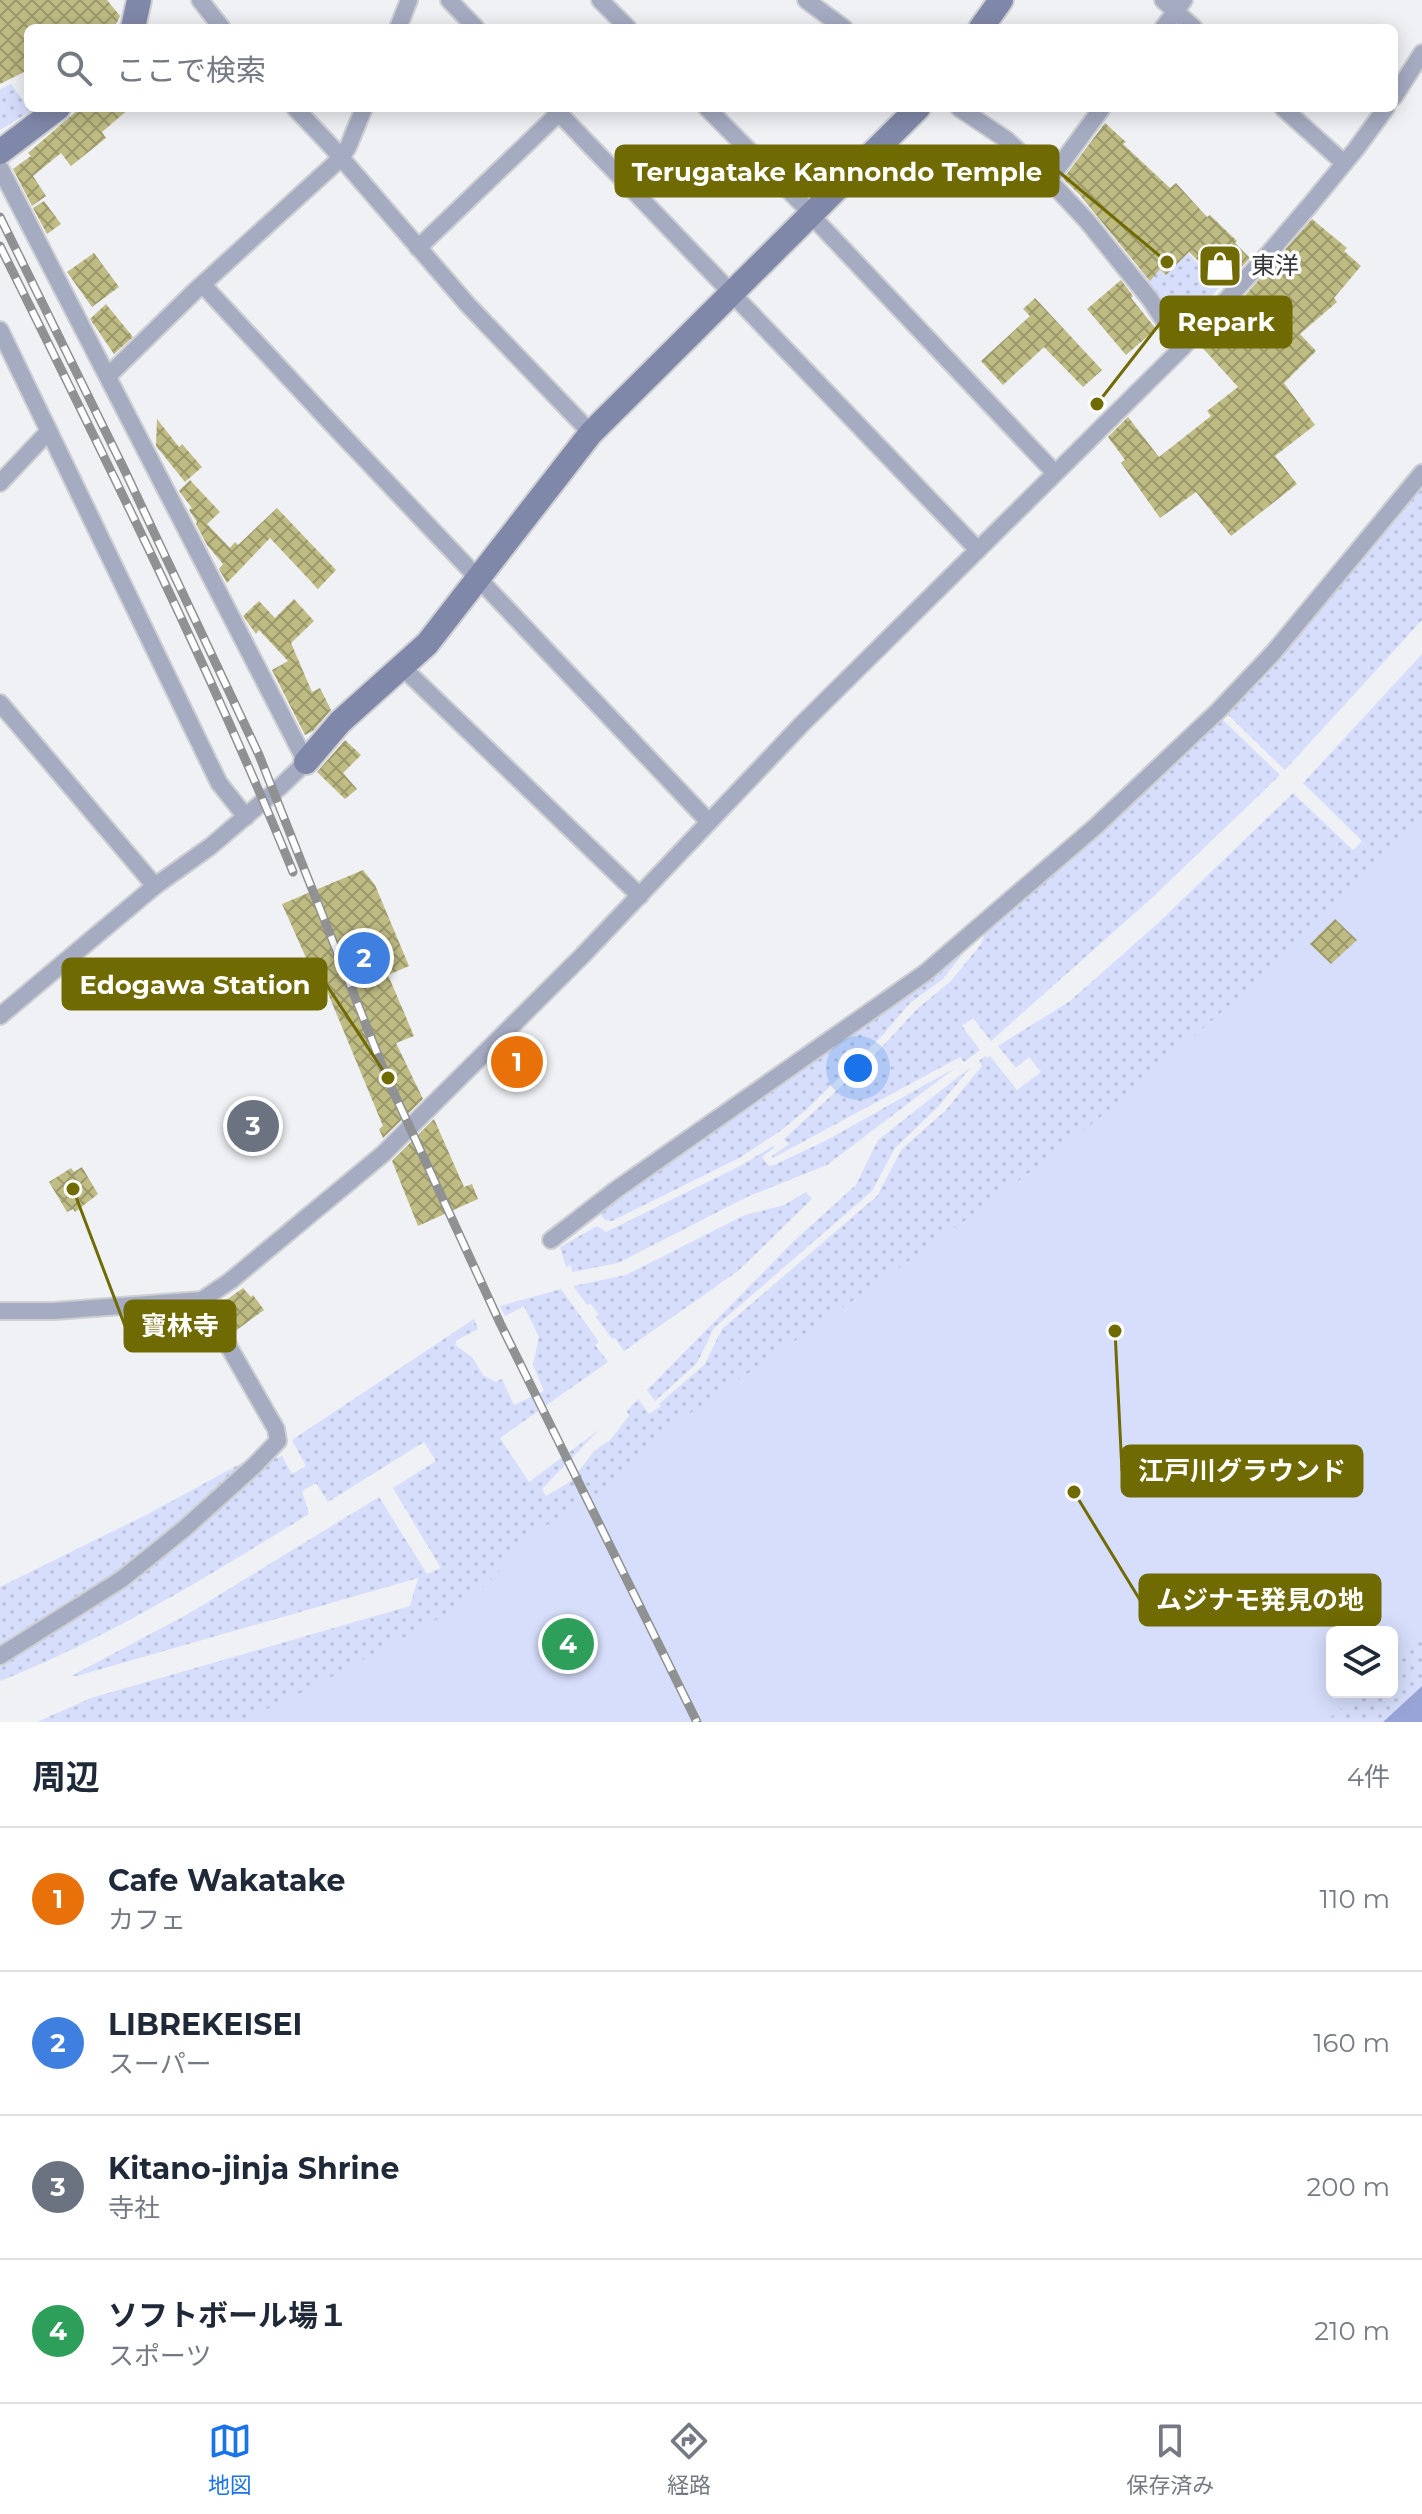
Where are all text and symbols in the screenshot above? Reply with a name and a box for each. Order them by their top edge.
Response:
search box [24,24,1398,112]
icon: search [52,46,96,90]
text: ここで検索 [116,52,266,89]
callout: Terugatake Kannondo Temple [616,146,1058,196]
text: Terugatake Kannondo Temple [632,156,1042,188]
shop icon: 東洋 [1196,242,1244,290]
place label: 東洋 [1251,251,1299,280]
callout: Repark [1161,297,1291,347]
text: Repark [1177,306,1276,338]
pin: 2 [338,928,390,988]
callout: Edogawa Station [63,959,326,1009]
text: Edogawa Station [79,969,311,1001]
pin: 1 [491,1032,543,1092]
your location [838,1048,878,1088]
pin: 3 [227,1096,279,1156]
callout: 寶林寺 [125,1301,235,1351]
text: 寶林寺 [141,1310,219,1342]
callout: 江戸川グラウンド [1122,1446,1362,1496]
text: 江戸川グラウンド [1138,1455,1346,1487]
callout: ムジナモ発見の地 [1140,1575,1380,1625]
text: ムジナモ発見の地 [1156,1584,1364,1616]
pin: 4 [542,1614,594,1674]
map controls [1326,1626,1398,1698]
button: layers [1326,1626,1398,1698]
text: 周辺 [32,1756,100,1798]
text: 4件 [1347,1761,1390,1793]
text: Cafe Wakatake [108,1862,345,1899]
text: 1 [53,1883,63,1915]
text: 110 m [1320,1883,1390,1915]
text: カフェ [108,1904,186,1936]
text: LIBREKEISEI [108,2006,302,2043]
text: 2 [50,2027,66,2059]
text: 160 m [1313,2027,1390,2059]
text: スーパー [108,2048,212,2080]
text: Kitano-jinja Shrine [108,2150,399,2187]
text: 3 [50,2171,66,2203]
text: 200 m [1306,2171,1390,2203]
text: 寺社 [108,2192,160,2224]
text: ソフトボール場１ [108,2297,348,2334]
text: 4 [49,2315,67,2347]
text: 210 m [1314,2315,1390,2347]
text: スポーツ [108,2340,211,2372]
tab: 地図 [208,2419,252,2499]
tab: 経路 [667,2419,711,2499]
tab: 保存済み [1126,2419,1214,2499]

